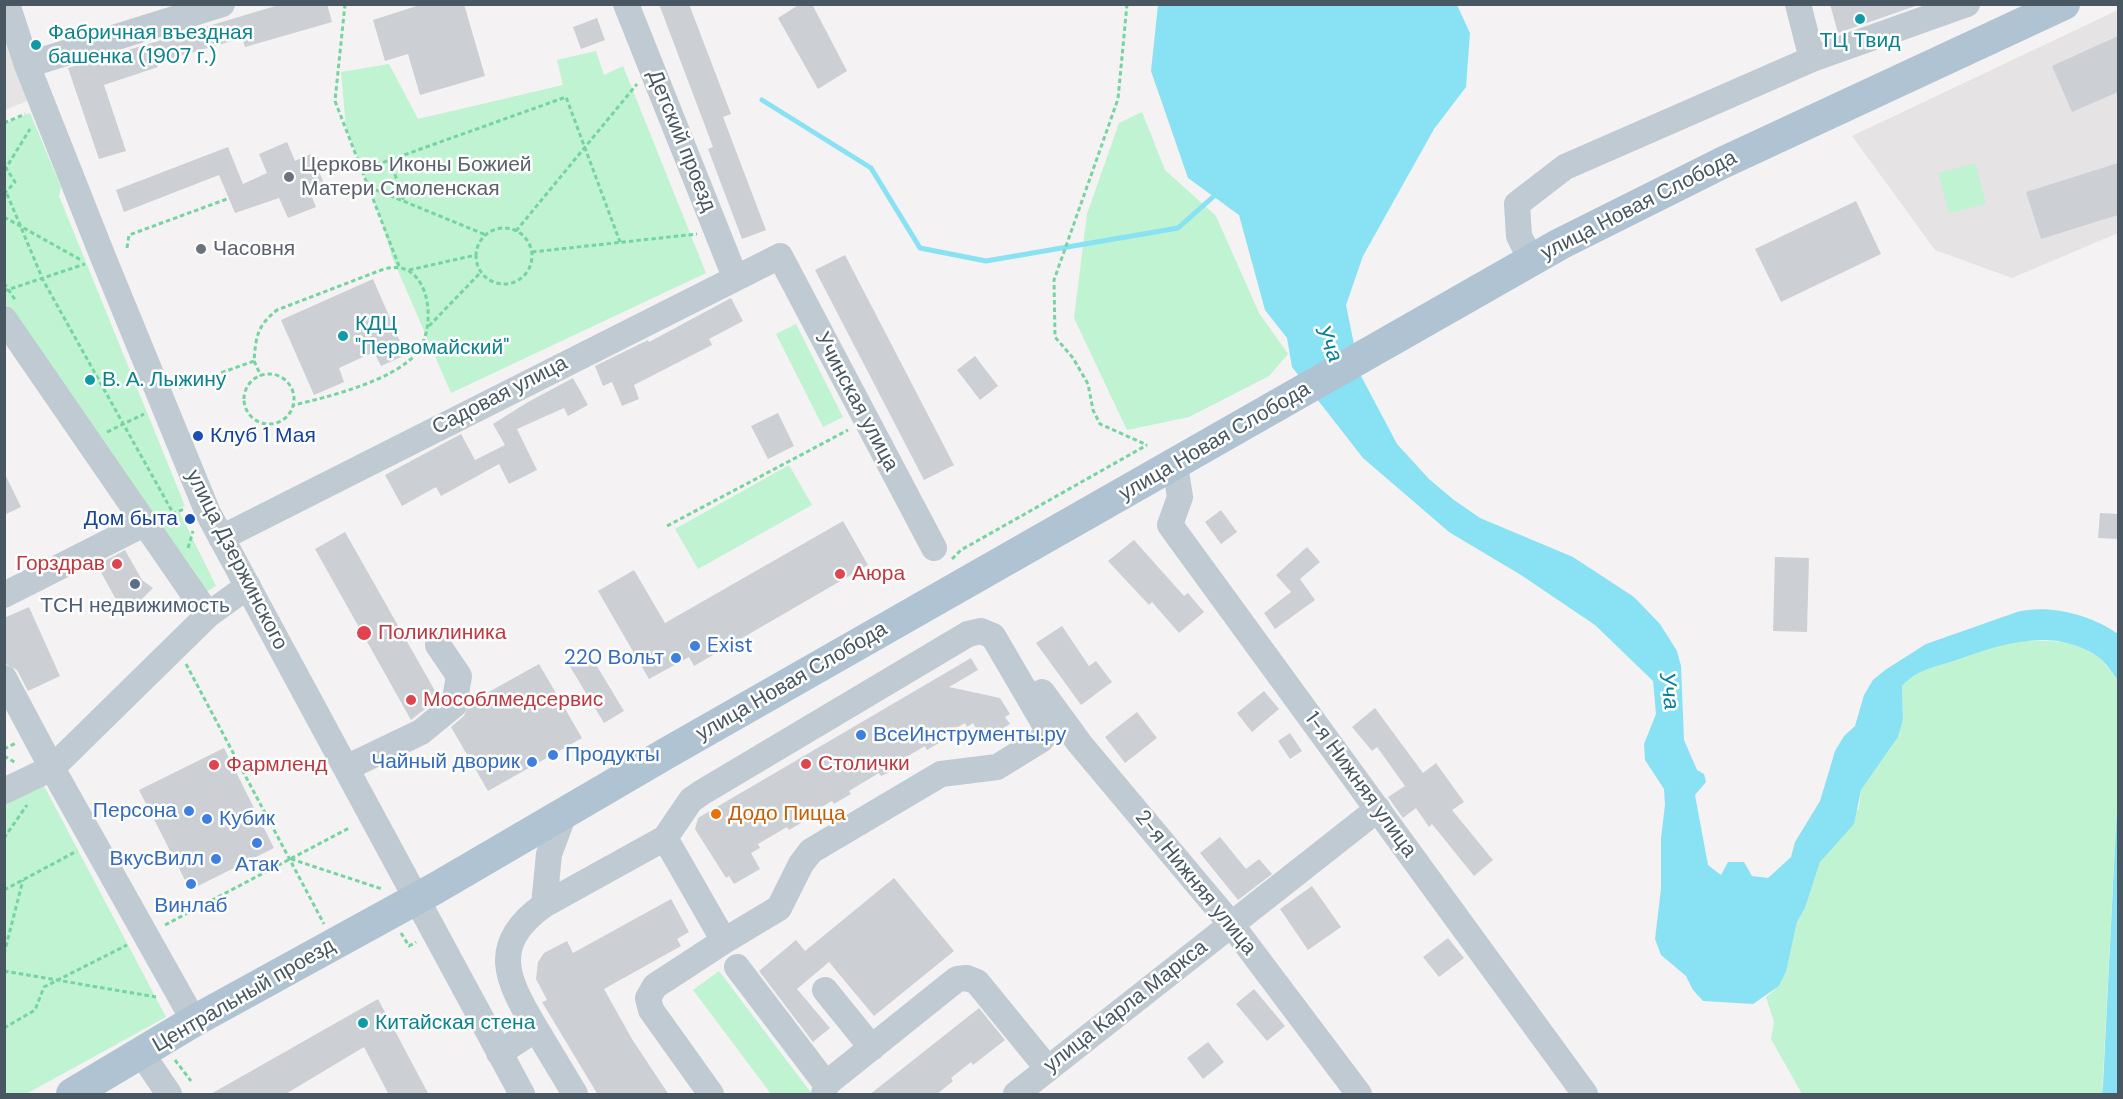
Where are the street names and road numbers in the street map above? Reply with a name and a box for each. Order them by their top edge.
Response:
street label: Детский проезд [641,66,721,216]
street label: улица Новая Слобода [1537,146,1741,266]
street label: Учинская улица [809,328,903,476]
street label: Садовая улица [428,351,572,441]
street label: улица Новая Слобода [1115,377,1315,507]
street label: улица Дзержинского [180,466,292,654]
street label: улица Новая Слобода [692,617,892,747]
street label: 1-я Нижняя улица [1299,707,1421,863]
street label: 2-я Нижняя улица [1129,806,1261,960]
street label: Центральный проезд [148,933,340,1059]
street label: улица Карла Маркса [1039,935,1213,1079]

